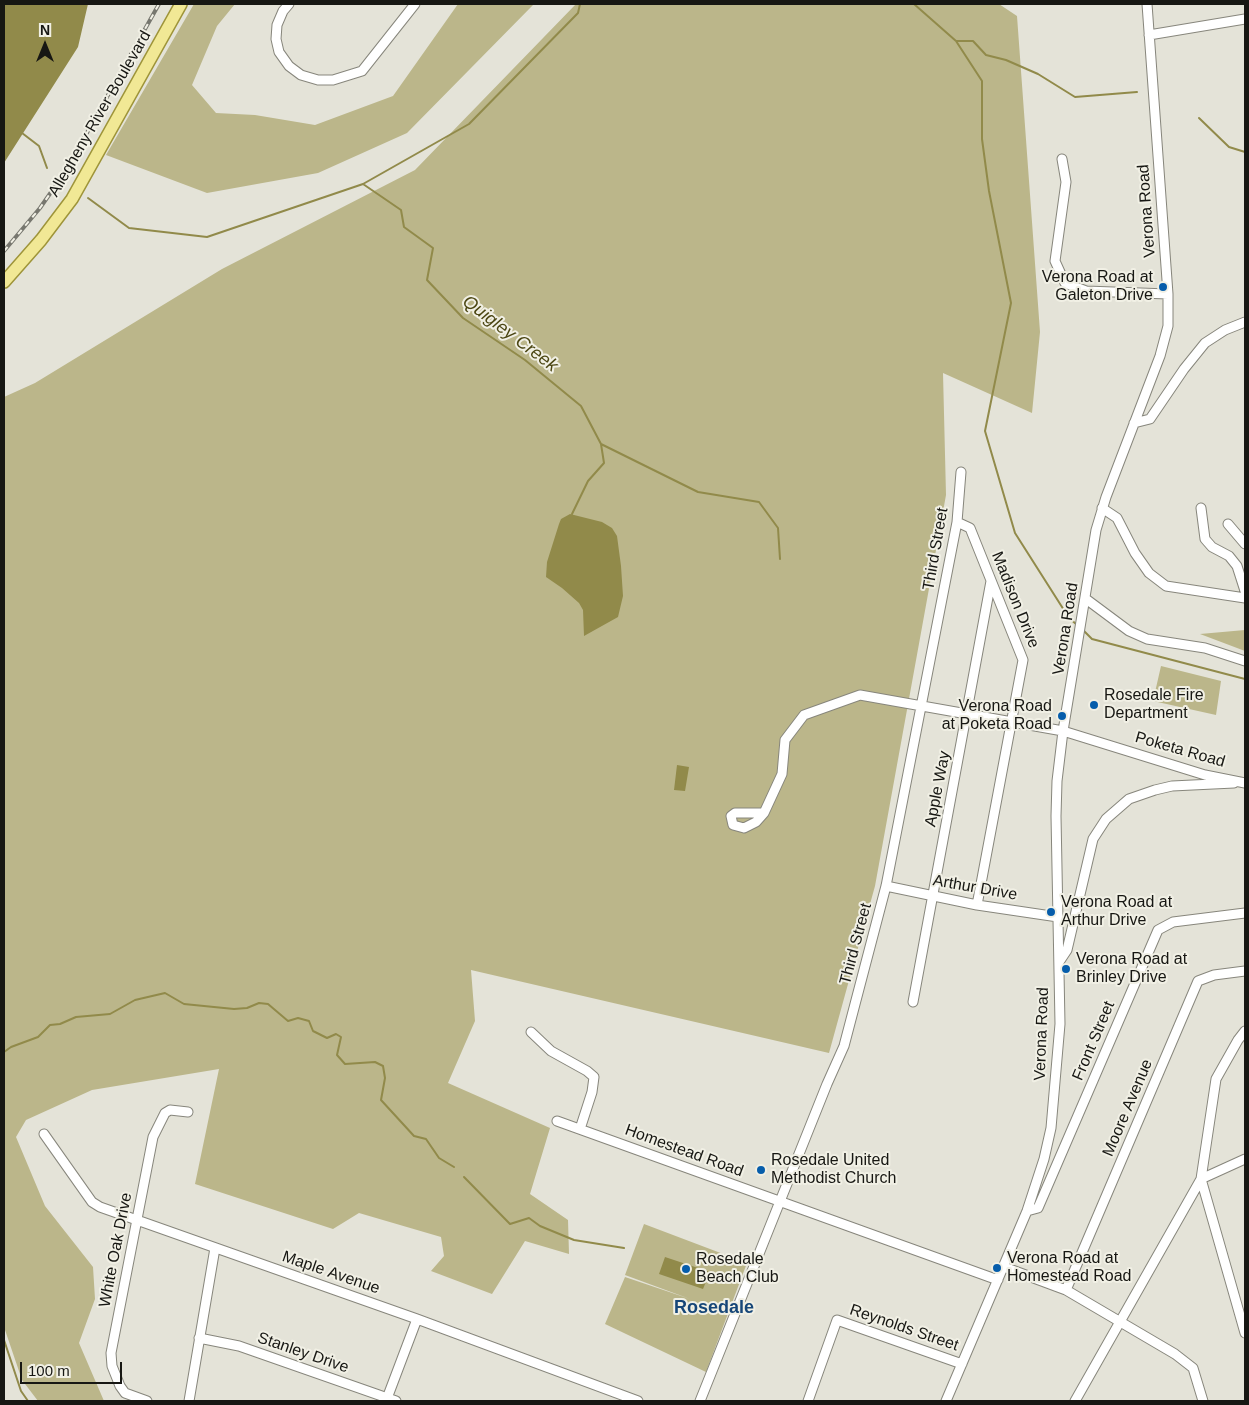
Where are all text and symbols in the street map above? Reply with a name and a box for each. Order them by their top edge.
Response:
north arrow [20,20,70,70]
text: N [40,22,50,38]
street label: Allegheny River Boulevard [45,28,155,200]
street label: Verona Road [1134,164,1160,258]
place label: Verona Road at Galeton Drive [1042,268,1153,306]
marker: Verona Road at Galeton Drive [1157,281,1169,293]
water label: Quigley Creek [458,291,562,377]
street label: Third Street [919,506,953,592]
street label: Madison Drive [987,549,1043,651]
street label: Verona Road [1049,581,1083,677]
place label: Rosedale Fire Department [1104,686,1204,724]
place label: Verona Road at Poketa Road [942,697,1052,735]
marker: Rosedale Fire Department [1088,699,1100,711]
marker: Verona Road at Poketa Road [1056,710,1068,722]
street label: Poketa Road [1133,728,1227,772]
street label: Apple Way [921,749,955,829]
street label: Arthur Drive [931,871,1019,905]
place label: Verona Road at Arthur Drive [1061,893,1172,931]
street label: Third Street [836,901,876,987]
marker: Verona Road at Arthur Drive [1045,906,1057,918]
place label: Verona Road at Brinley Drive [1076,950,1187,988]
marker: Verona Road at Brinley Drive [1060,963,1072,975]
street label: Verona Road [1031,987,1053,1081]
street label: Front Street [1069,998,1119,1084]
street label: Moore Avenue [1099,1056,1157,1160]
street label: Homestead Road [622,1121,746,1181]
place label: Rosedale United Methodist Church [771,1151,896,1189]
marker: Rosedale United Methodist Church [755,1164,767,1176]
street label: White Oak Drive [95,1191,137,1309]
street label: Maple Avenue [280,1247,382,1299]
place label: Verona Road at Homestead Road [1007,1249,1132,1287]
place label: Rosedale Beach Club [696,1250,779,1288]
marker: Verona Road at Homestead Road [991,1262,1003,1274]
marker: Rosedale Beach Club [680,1263,692,1275]
district label: Rosedale [674,1297,754,1319]
street label: Reynolds Street [847,1300,961,1356]
street label: Stanley Drive [255,1328,351,1378]
scale bar [22,1352,125,1384]
text: 100 m [28,1362,70,1379]

